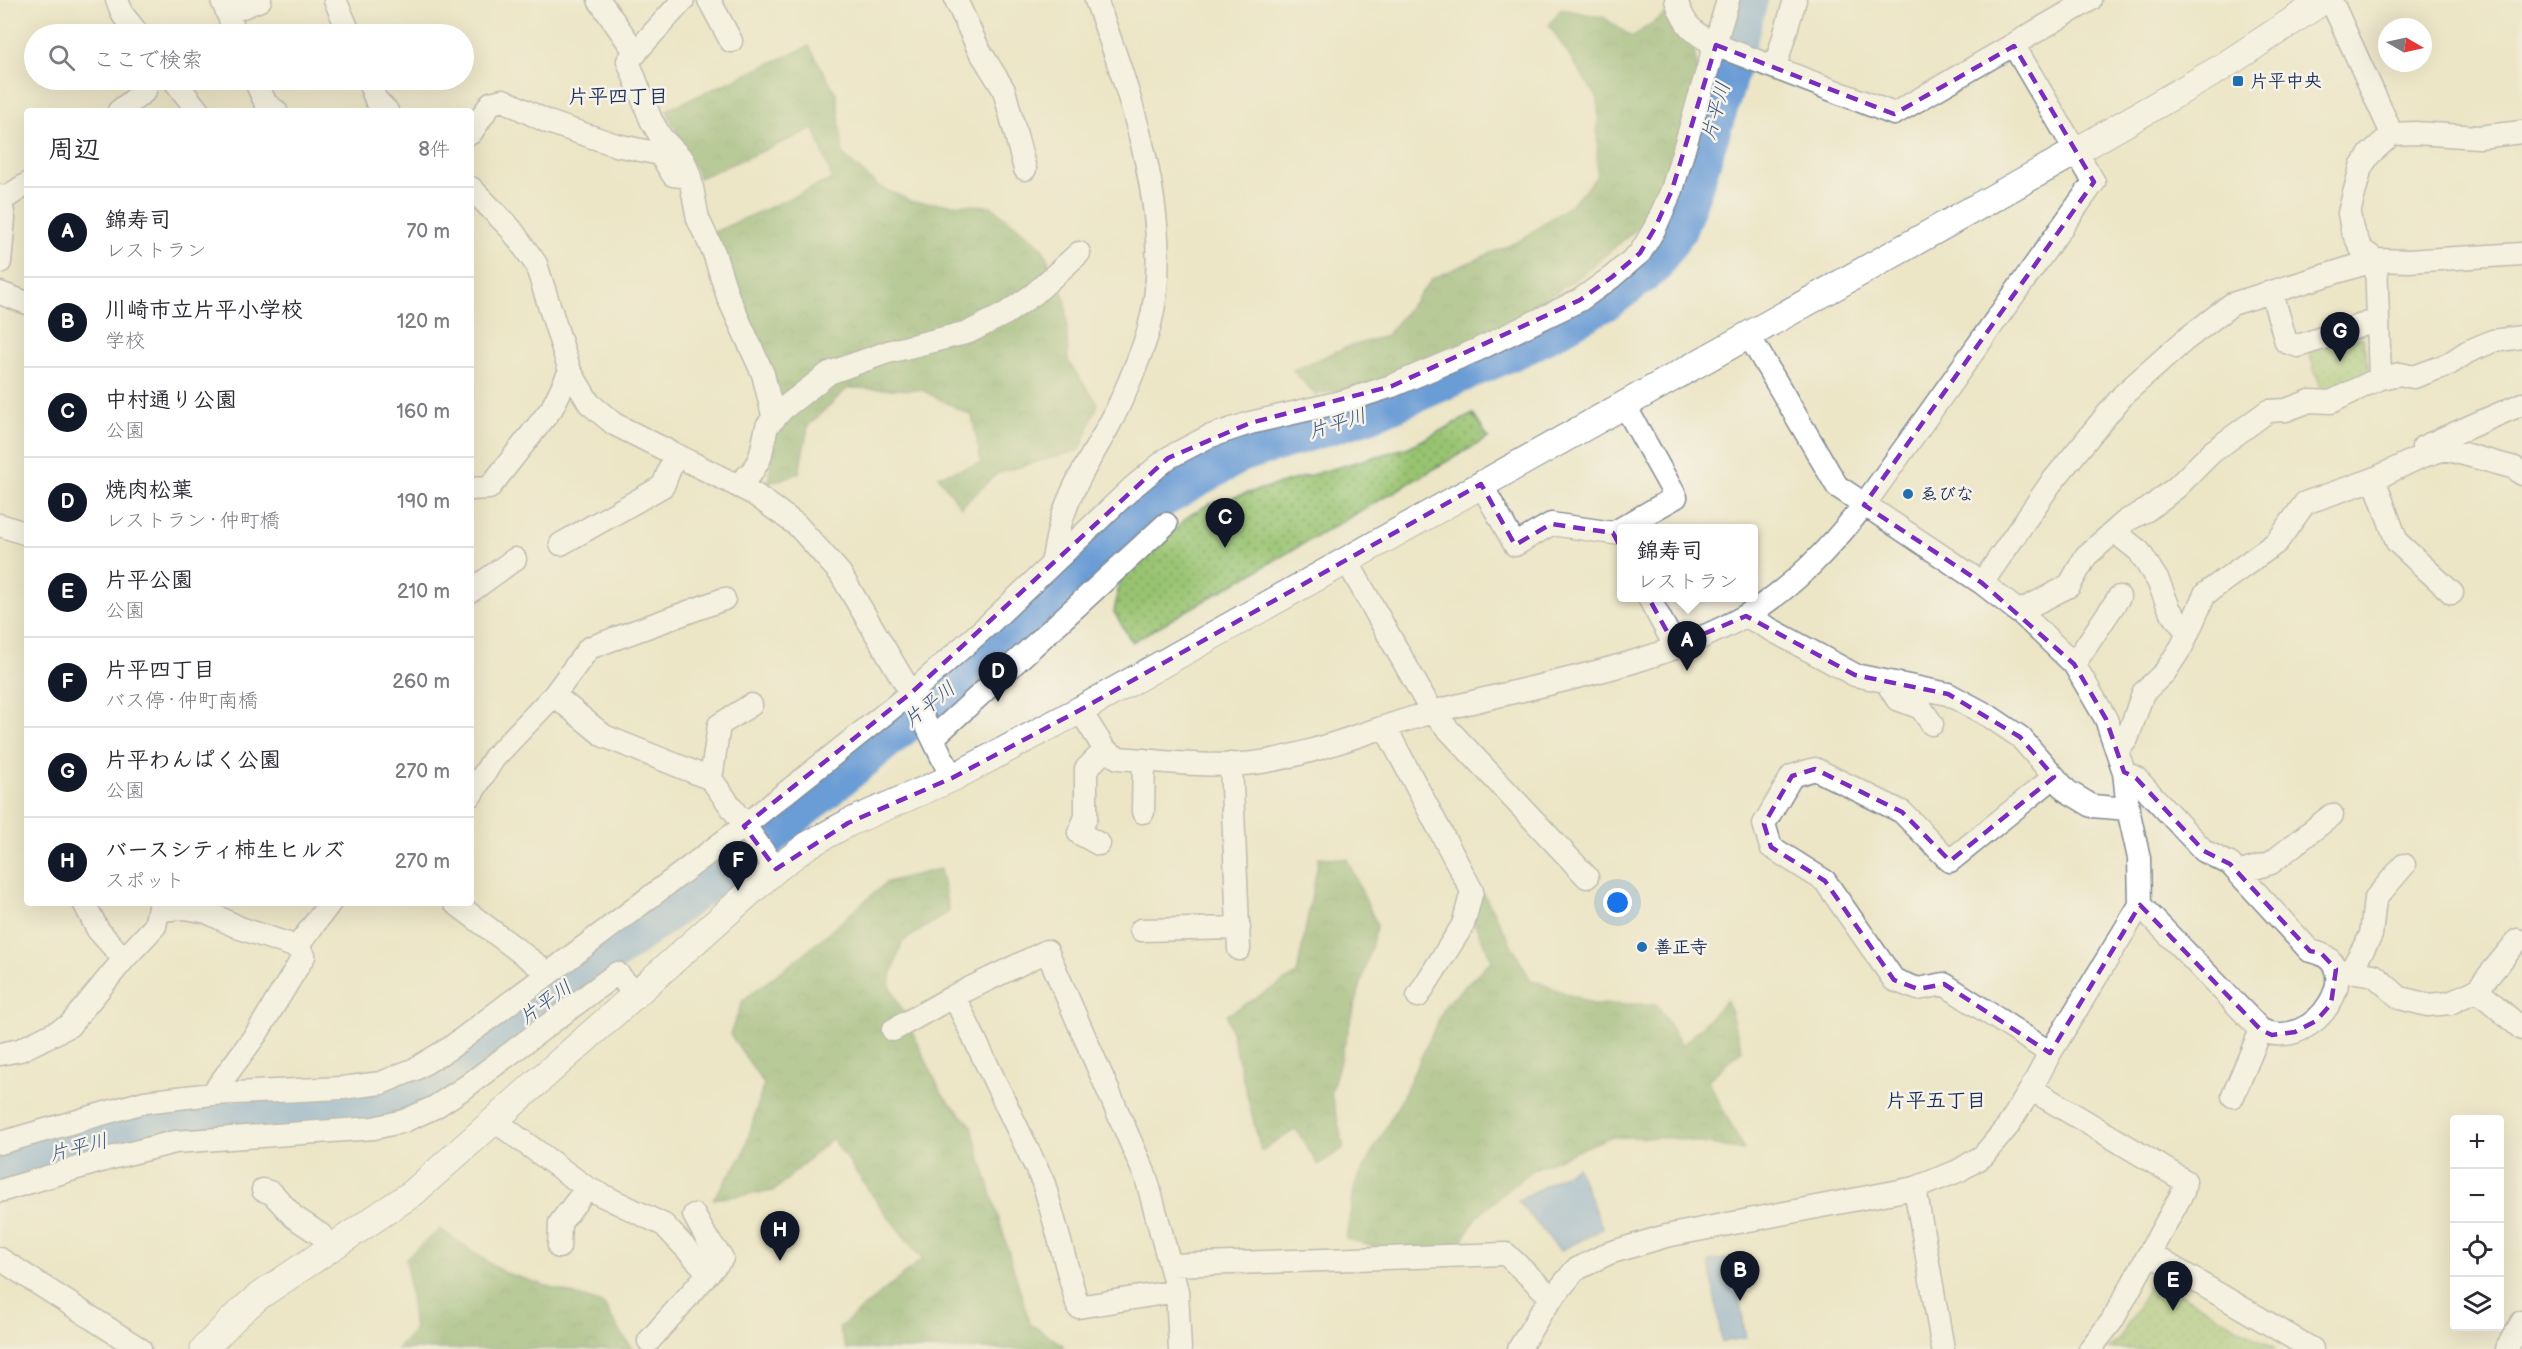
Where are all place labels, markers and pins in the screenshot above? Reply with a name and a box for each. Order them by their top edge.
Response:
place label: 片平中央 [2250,71,2322,92]
marker: 片平中央 [2231,74,2245,88]
pin: G [2320,312,2360,362]
place label: ゑびな [1920,484,1974,505]
marker: ゑびな [1901,487,1915,501]
pin: C [1206,498,1244,548]
pin: A [1668,622,1706,671]
pin: D [978,652,1018,702]
pin: F [718,842,758,891]
place label: 善正寺 [1654,937,1708,958]
marker: 善正寺 [1635,940,1649,954]
pin: H [760,1212,800,1261]
pin: B [1720,1252,1760,1301]
pin: E [2154,1262,2192,1311]

